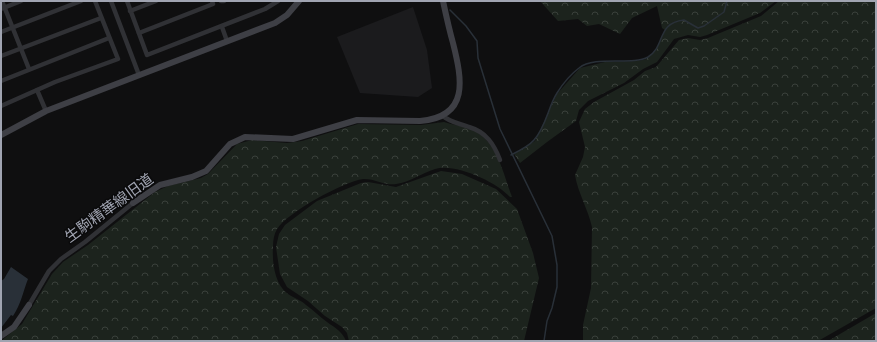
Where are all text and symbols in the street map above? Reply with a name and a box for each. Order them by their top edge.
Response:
street label: 生駒精華線旧道 [61,170,157,246]

